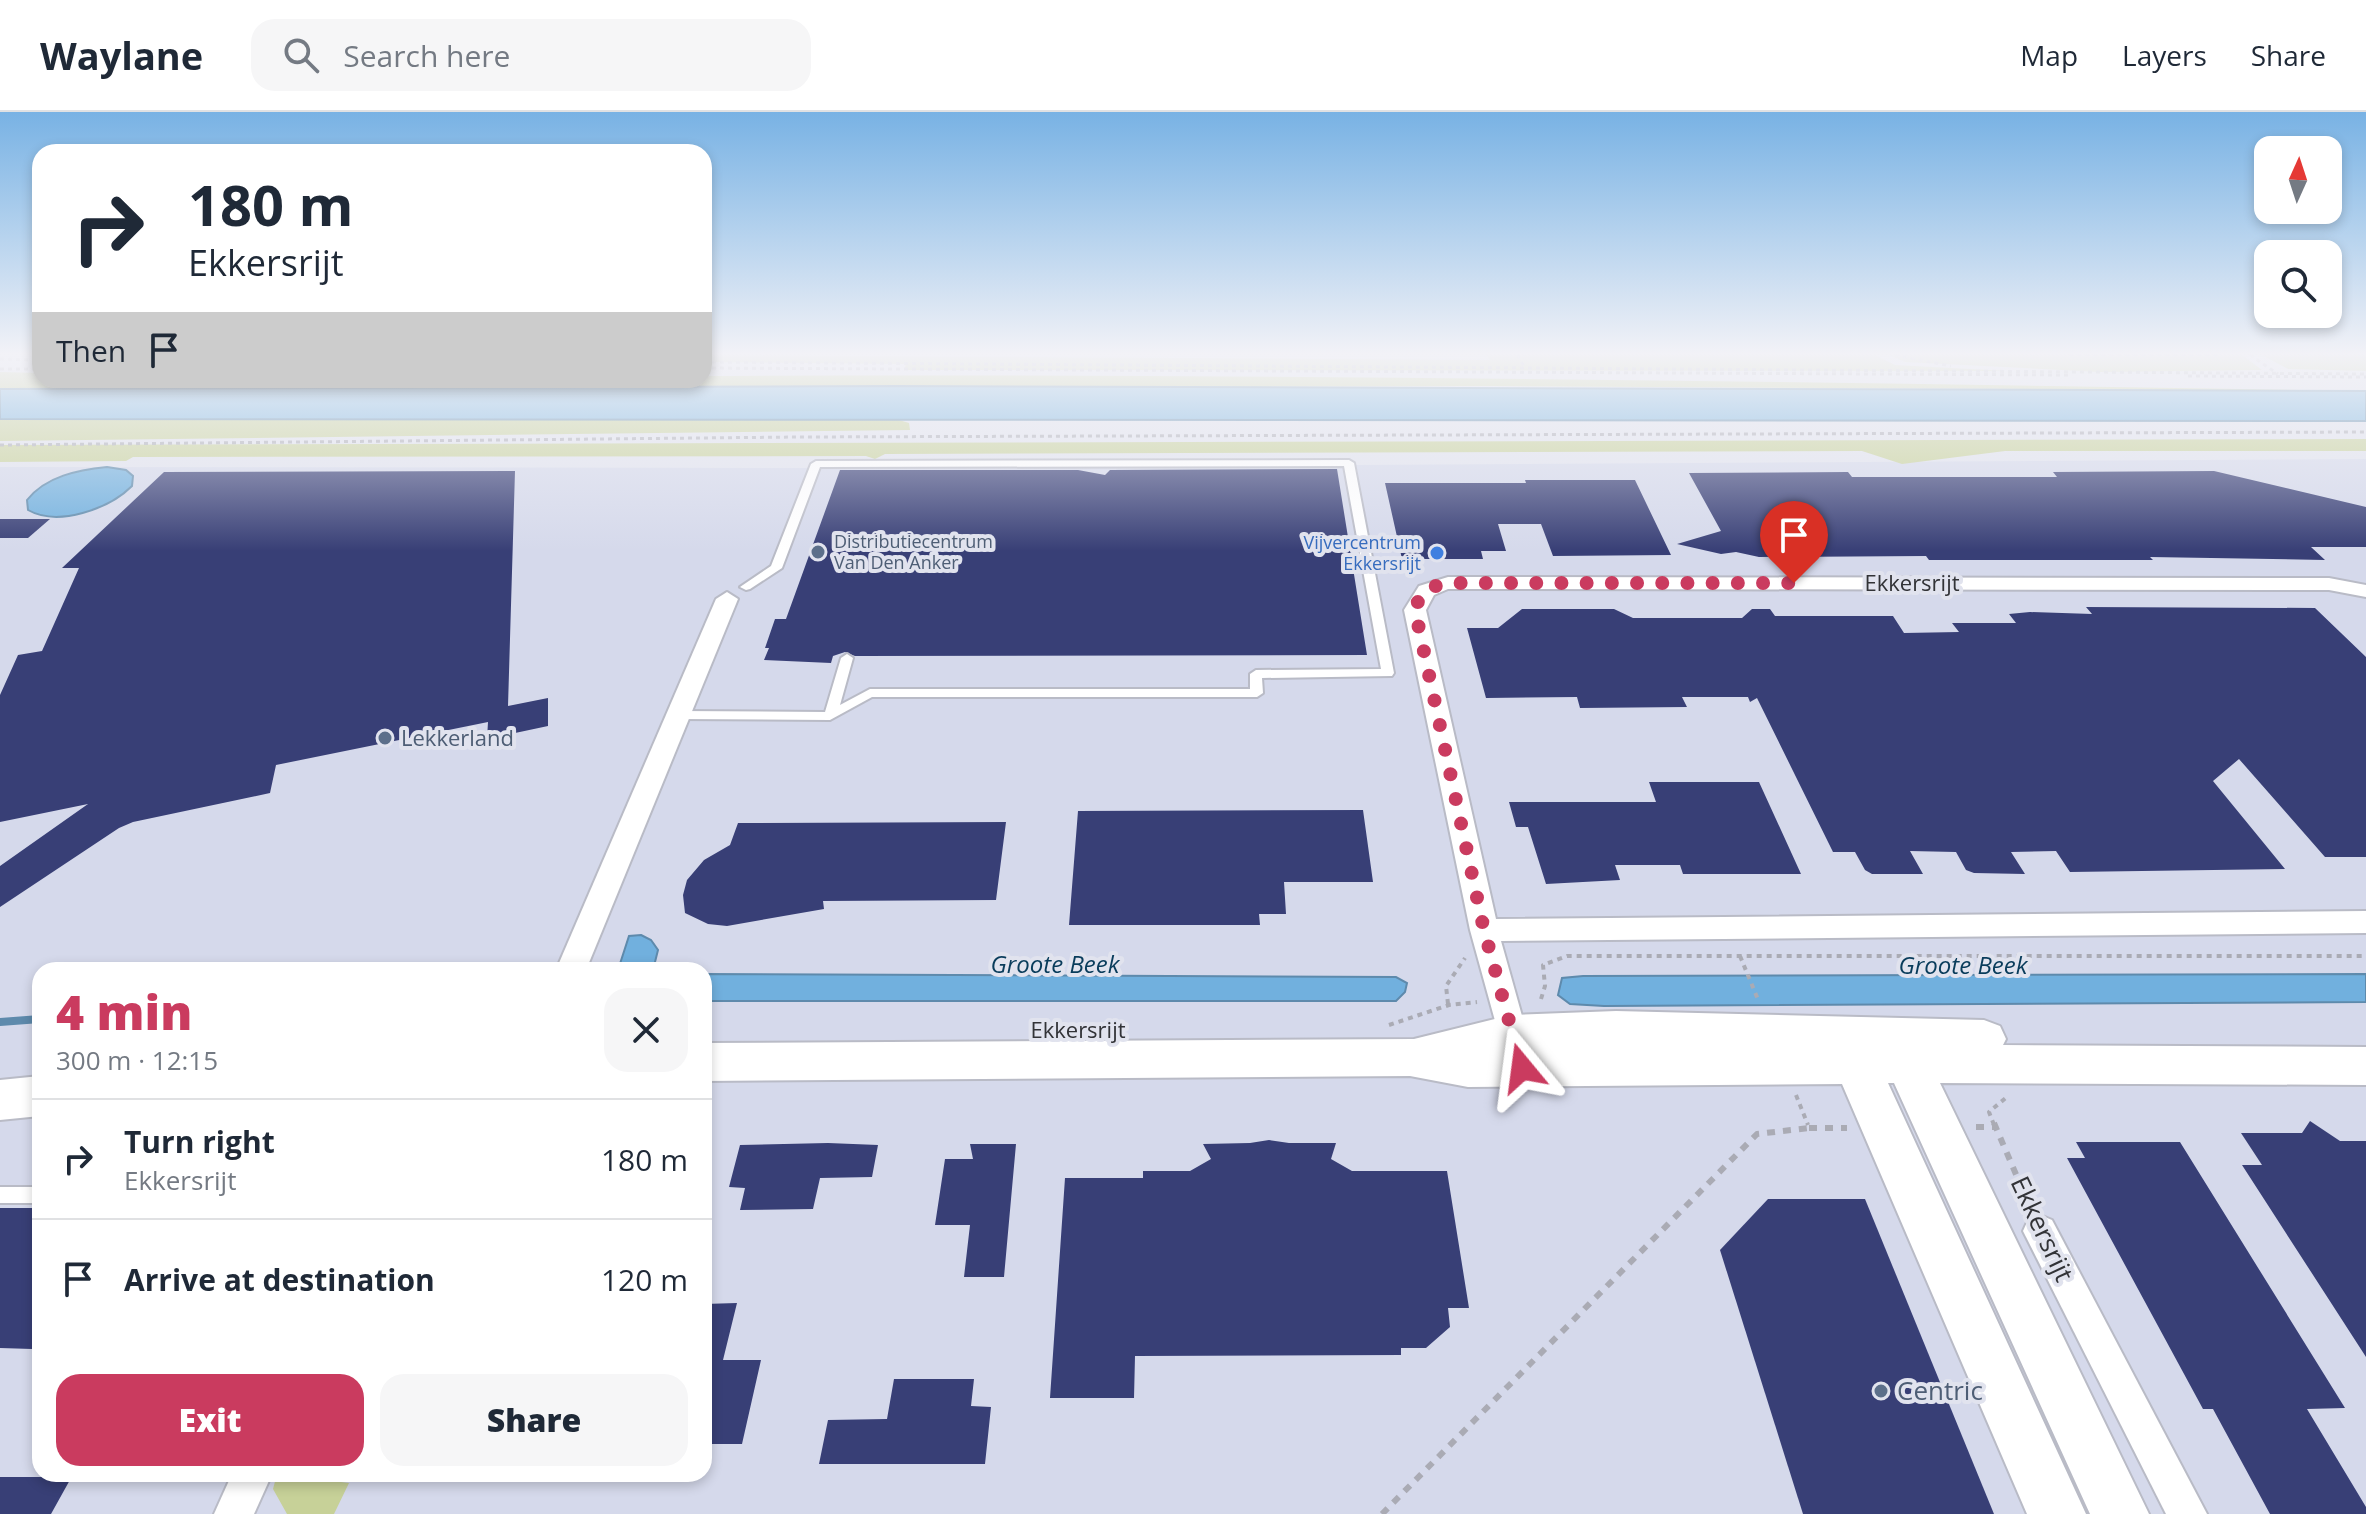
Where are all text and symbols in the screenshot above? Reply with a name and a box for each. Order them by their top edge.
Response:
search box [251,19,811,91]
text: Waylane [40,29,203,81]
icon: search [279,33,323,77]
text: Search here [343,35,510,76]
text: Map [2020,36,2078,74]
text: Layers [2122,36,2207,74]
text: Share [2251,36,2326,74]
north arrow [2254,136,2342,224]
map controls [2254,136,2342,328]
text: 180 m [188,166,354,242]
icon: right [56,176,160,280]
text: Ekkersrijt [188,238,344,287]
button: search [2254,240,2342,328]
icon: arrive [142,328,186,372]
text: Then [56,330,126,371]
pin [1760,501,1828,583]
icon: arrive [1772,513,1816,557]
place label: Distributiecentrum Van Den Anker [834,529,993,574]
place label: Vijvercentrum Ekkersrijt [1303,530,1421,575]
marker: Distributiecentrum Van Den Anker [809,543,827,561]
marker: Vijvercentrum Ekkersrijt [1428,544,1446,562]
street label: Ekkersrijt [1864,567,1960,597]
place label: Lekkerland [401,722,514,752]
marker: Lekkerland [376,729,394,747]
water label: Groote Beek [991,947,1121,980]
water label: Groote Beek [1899,948,2029,981]
text: 4 min [56,979,192,1044]
button: close [604,988,688,1072]
street label: Ekkersrijt [1030,1014,1126,1044]
position arrow [1480,1026,1564,1110]
text: 300 m · 12:15 [56,1042,218,1078]
text: Turn right [124,1121,275,1162]
icon: right [56,1137,100,1181]
text: 180 m [601,1139,688,1180]
text: Ekkersrijt [124,1162,236,1198]
street label: Ekkersrijt [2003,1170,2083,1287]
icon: arrive [56,1257,100,1301]
text: Arrive at destination [124,1259,435,1300]
text: 120 m [601,1259,688,1300]
place label: Centric [1897,1372,1983,1408]
button: Exit [56,1374,364,1466]
button: Share [380,1374,688,1466]
marker: Centric [1872,1382,1890,1400]

